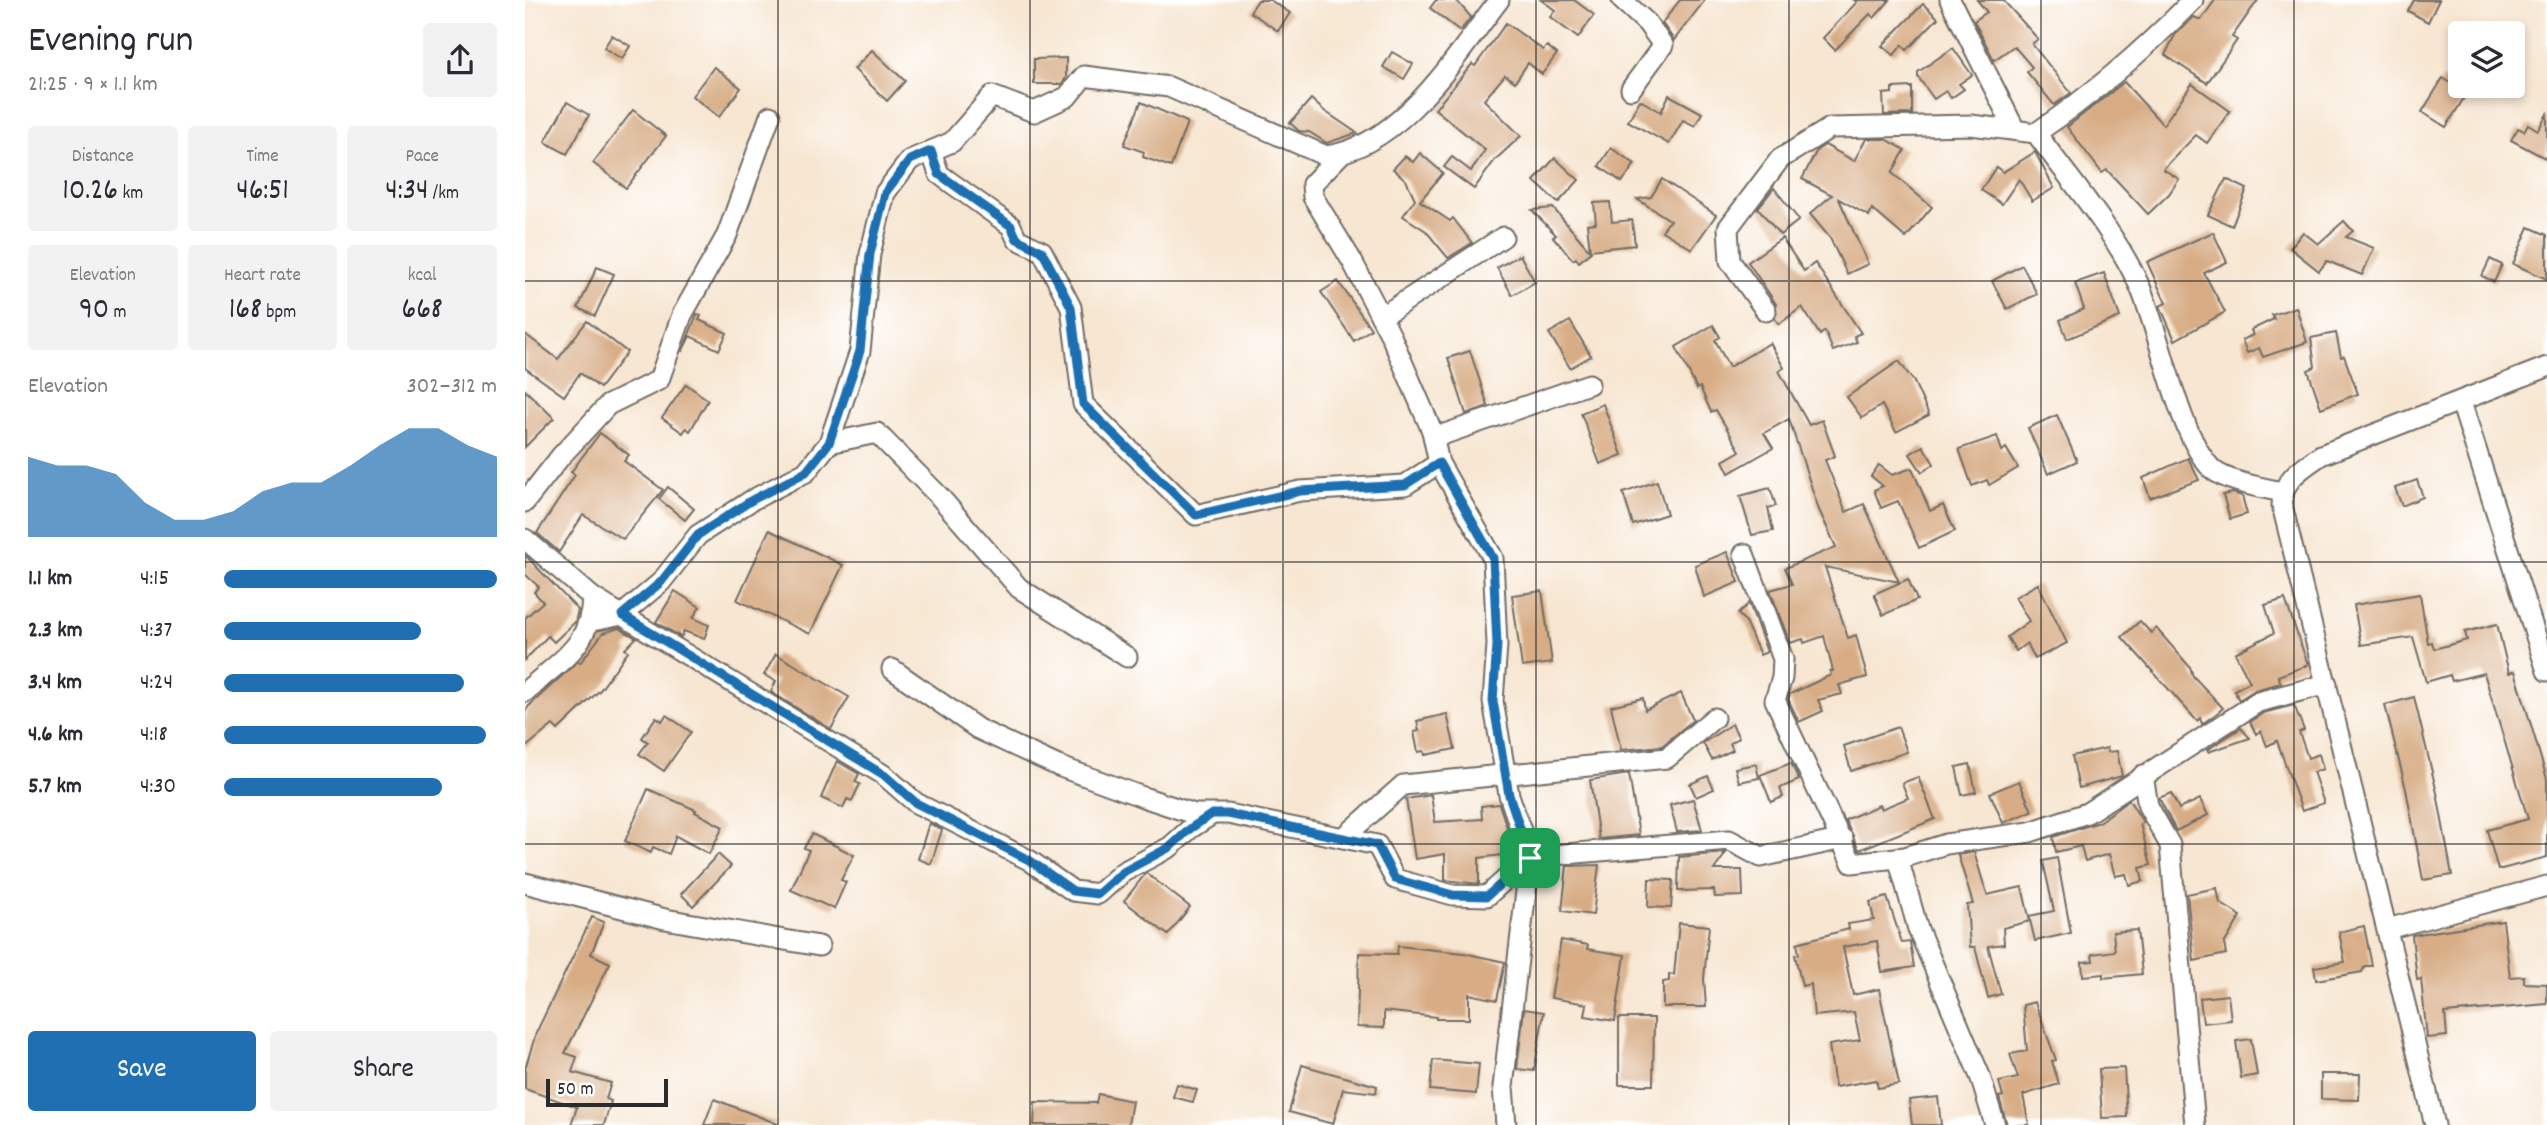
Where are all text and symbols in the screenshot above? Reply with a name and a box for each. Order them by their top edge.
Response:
text: Evening run [28,15,193,70]
map controls [2448,21,2525,98]
button: layers [2448,21,2525,98]
button: share [423,23,497,97]
text: 21:25 · 9 × 1.1 km [28,69,158,102]
text: Distance [72,144,134,171]
text: Time [246,144,279,171]
text: Pace [405,144,439,171]
text: 10.26 [62,171,118,214]
text: 46:51 [236,171,289,214]
text: 4:34 [385,171,428,214]
text: km [118,181,143,208]
text: /km [428,181,459,208]
text: Elevation [70,263,136,290]
text: Heart rate [224,263,301,290]
text: kcal [408,263,437,290]
text: 90 [79,290,109,333]
text: 168 [229,290,262,333]
text: 668 [401,290,443,333]
text: m [109,300,127,327]
text: bpm [262,300,296,327]
text: Elevation [28,371,108,404]
text: 302–312 m [406,371,497,404]
text: 1.1 km [28,563,72,596]
text: 4:15 [140,563,169,596]
text: 2.3 km [28,615,83,648]
text: 4:37 [140,615,172,648]
text: 3.4 km [28,667,82,700]
text: 4:24 [140,667,173,700]
text: 4.6 km [28,719,83,752]
text: 4:18 [140,719,168,752]
text: 5.7 km [28,771,82,804]
text: 4:30 [140,771,176,804]
pin [1500,828,1560,888]
icon: arrive [1511,839,1549,877]
button: Save [28,1031,256,1111]
button: Share [270,1031,497,1111]
scale bar [546,1076,669,1108]
text: 50 m [557,1077,594,1104]

